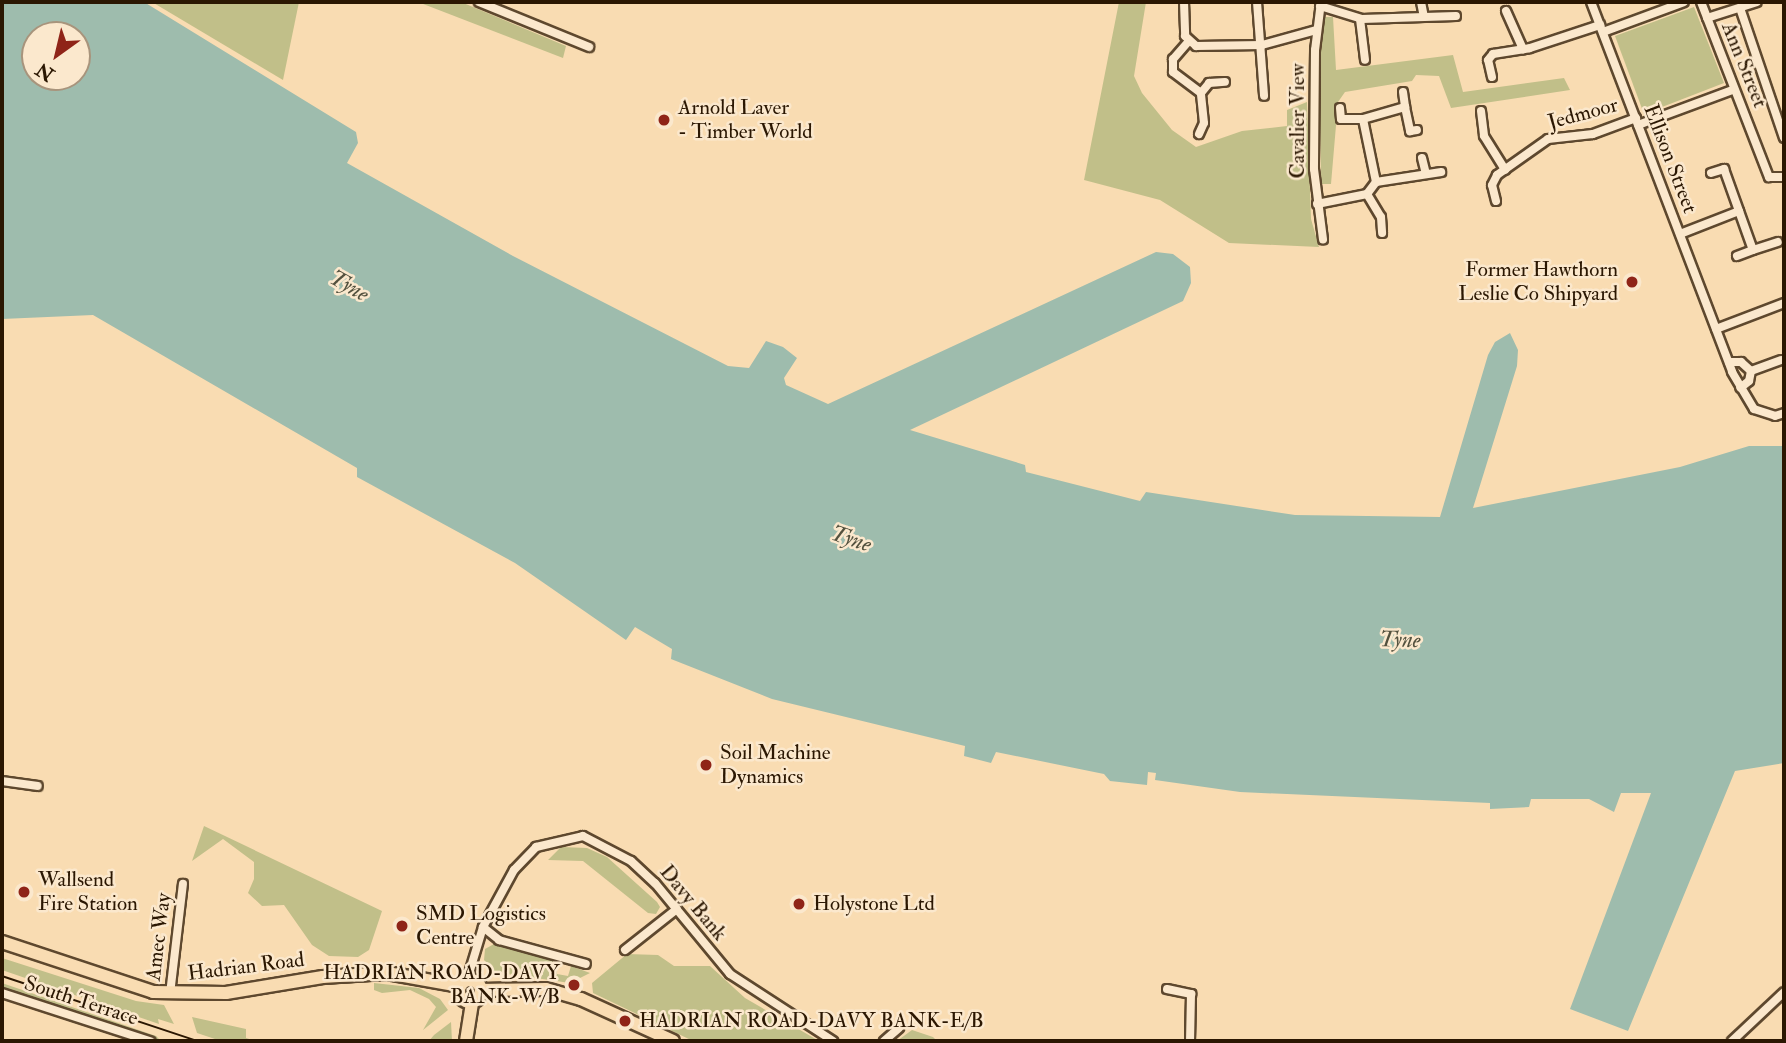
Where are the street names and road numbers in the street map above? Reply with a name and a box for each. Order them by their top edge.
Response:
street label: Ann Street [1715,19,1773,111]
street label: Cavalier View [1285,63,1311,179]
street label: Jedmoor [1545,93,1621,135]
street label: Ellison Street [1638,101,1702,217]
street label: Davy Bank [654,860,732,946]
street label: Amec Way [141,892,177,982]
street label: Hadrian Road [186,947,306,987]
street label: South Terrace [21,971,141,1031]

